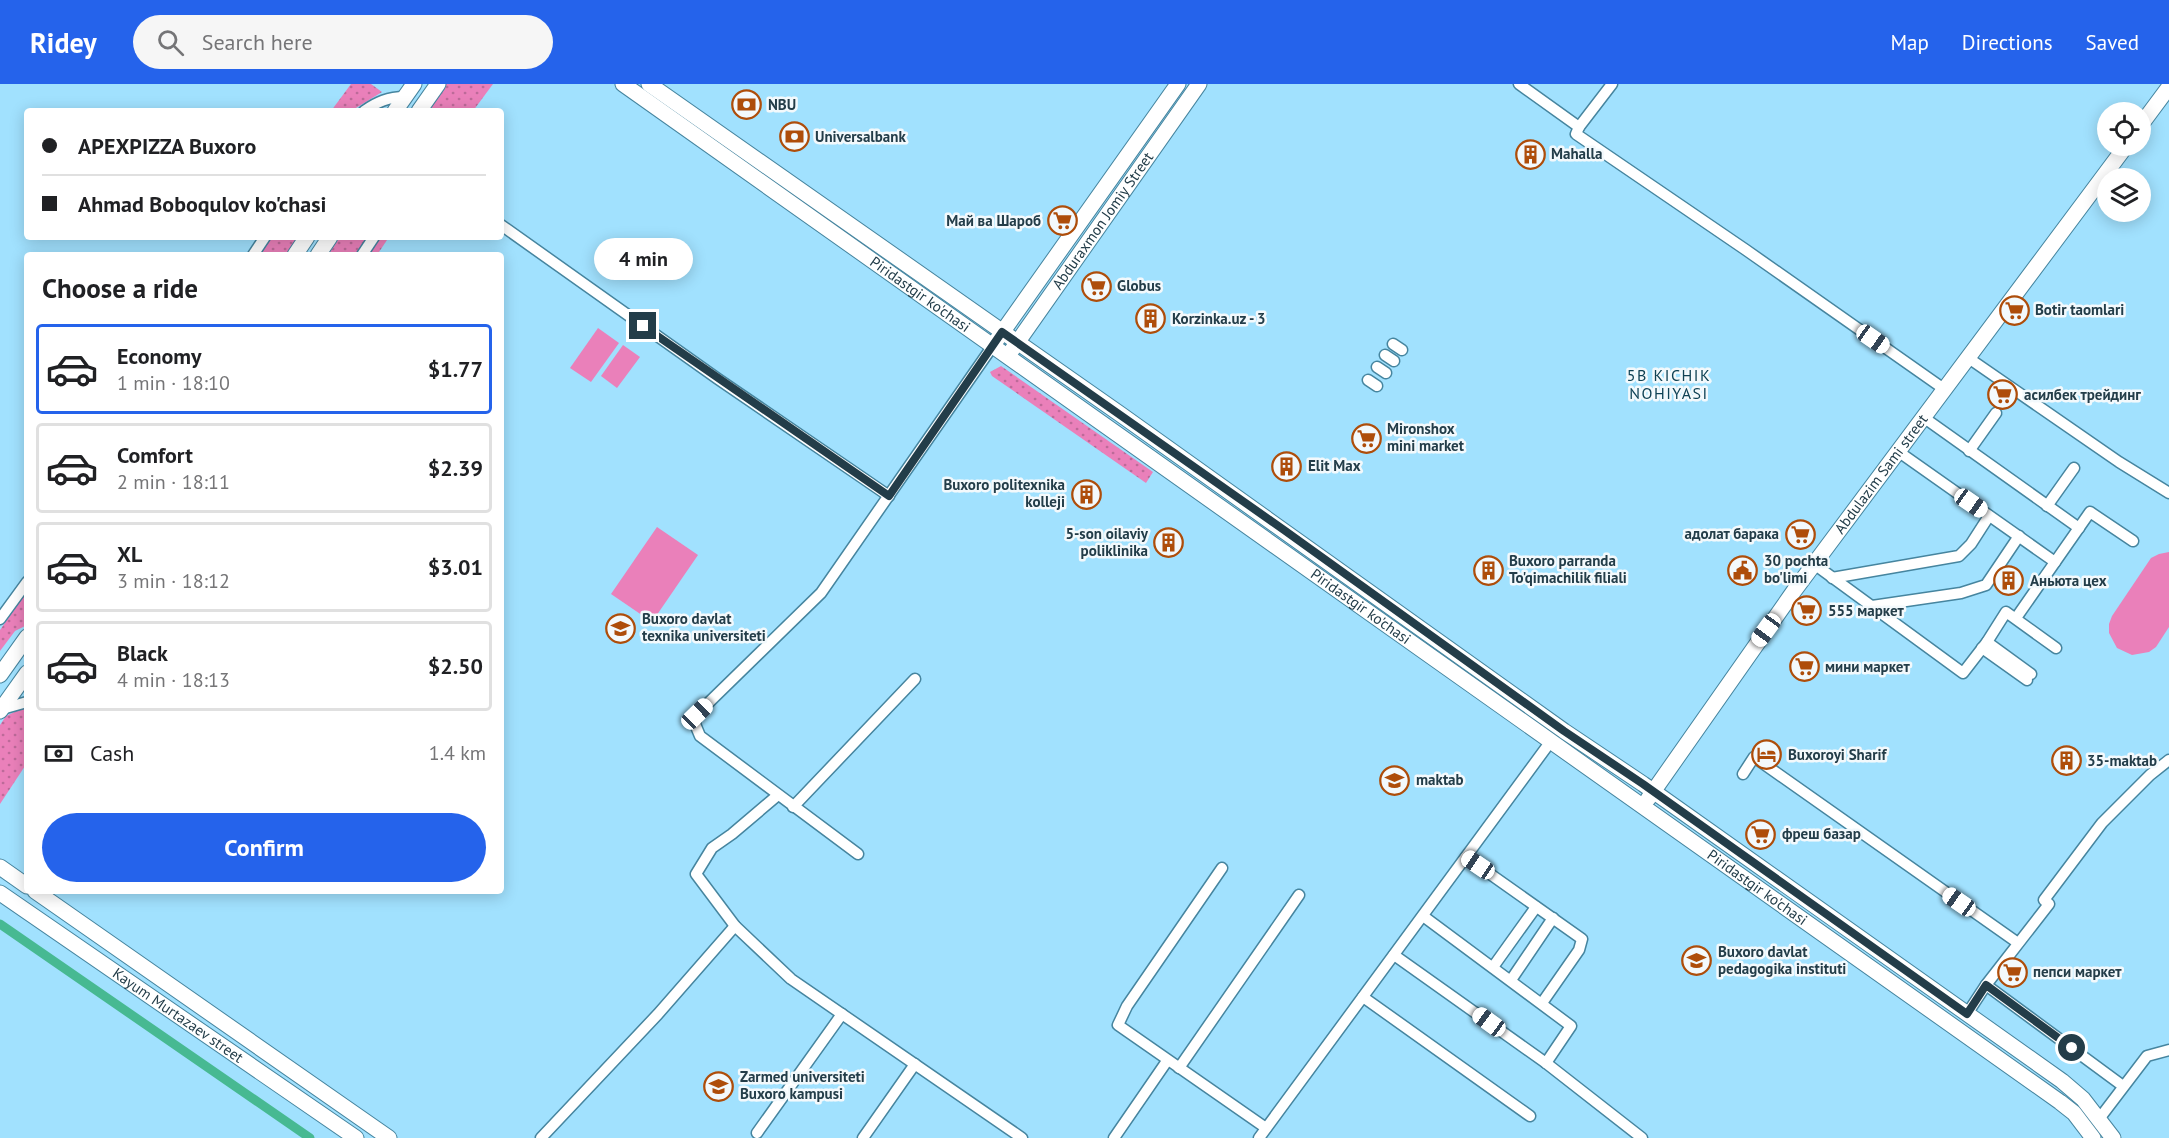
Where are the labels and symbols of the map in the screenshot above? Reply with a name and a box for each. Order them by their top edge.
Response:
bank icon: NBU [731,89,763,121]
place label: NBU [768,95,796,114]
bank icon: Universalbank [778,121,810,153]
place label: Universalbank [815,127,906,146]
building icon: Mahalla [1514,138,1546,170]
place label: Mahalla [1551,144,1602,163]
street label: Abduraxmon Jomiy Street [1048,148,1157,293]
supermarket icon: Май ва Шароб [1046,205,1078,237]
place label: Май ва Шароб [946,211,1041,230]
callout: 4 min [594,239,692,281]
street label: Piridastgir ko'chasi [867,252,974,336]
supermarket icon: Globus [1080,270,1112,302]
place label: Globus [1117,276,1161,295]
supermarket icon: Botir taomlari [1998,294,2030,326]
place label: Botir taomlari [2035,300,2124,319]
building icon: Korzinka.uz - 3 [1135,303,1167,335]
place label: Korzinka.uz - 3 [1172,309,1266,328]
route end [629,312,656,339]
car [1853,321,1893,357]
district label: 5B KICHIK NOHIYASI [1627,365,1711,403]
supermarket icon: асилбек трейдинг [1987,379,2019,411]
place label: асилбек трейдинг [2024,385,2141,404]
street label: Abdulazim Sami street [1830,410,1932,537]
place label: Mironshox mini market [1387,419,1465,455]
supermarket icon: Mironshox mini market [1350,422,1382,454]
building icon: Elit Max [1271,450,1303,482]
place label: Elit Max [1308,456,1361,475]
place label: Buxoro politexnika kolleji [943,475,1065,511]
building icon: Buxoro politexnika kolleji [1070,478,1102,510]
car [1951,485,1991,521]
supermarket icon: адолат барака [1784,518,1816,550]
place label: 5-son oilaviy poliklinika [1065,524,1149,560]
place label: адолат барака [1684,524,1779,543]
building icon: 5-son oilaviy poliklinika [1153,527,1185,559]
place label: Buxoro parranda To'qimachilik filiali [1509,551,1627,587]
place label: 30 pochta bo'limi [1764,551,1828,587]
building icon: Buxoro parranda To'qimachilik filiali [1472,554,1504,586]
public building icon: 30 pochta bo'limi [1727,554,1759,586]
street label: Piridastgir ko'chasi [1307,564,1415,648]
building icon: Аньюта цех [1993,565,2025,597]
place label: Аньюта цех [2030,571,2107,590]
supermarket icon: 555 маркет [1791,595,1823,627]
place label: 555 маркет [1828,601,1905,620]
place label: Buxoro davlat texnika universiteti [642,609,766,645]
car [1748,610,1784,650]
school or university icon: Buxoro davlat texnika universiteti [605,612,637,644]
supermarket icon: мини маркет [1788,651,1820,683]
place label: мини маркет [1825,657,1910,676]
car [678,695,716,733]
hotel icon: Buxoroyi Sharif [1751,739,1783,771]
place label: Buxoroyi Sharif [1788,745,1888,764]
building icon: 35-maktab [2050,745,2082,777]
place label: 35-maktab [2087,751,2157,770]
school or university icon: maktab [1379,764,1411,796]
place label: maktab [1416,770,1464,789]
supermarket icon: фреш базар [1745,818,1777,850]
place label: фреш базар [1782,824,1861,843]
street label: Piridastgir ko'chasi [1704,845,1811,929]
car [1458,847,1498,883]
car [1939,884,1979,920]
place label: Buxoro davlat pedagogika instituti [1718,942,1846,978]
school or university icon: Buxoro davlat pedagogika instituti [1681,945,1713,977]
supermarket icon: пепси маркет [1996,956,2028,988]
place label: пепси маркет [2033,962,2122,981]
street label: Kayum Murtazaev street [109,963,247,1067]
car [1469,1004,1509,1040]
route start [2058,1034,2085,1061]
place label: Zarmed universiteti Buxoro kampusi [740,1067,865,1103]
school or university icon: Zarmed universiteti Buxoro kampusi [703,1070,735,1102]

